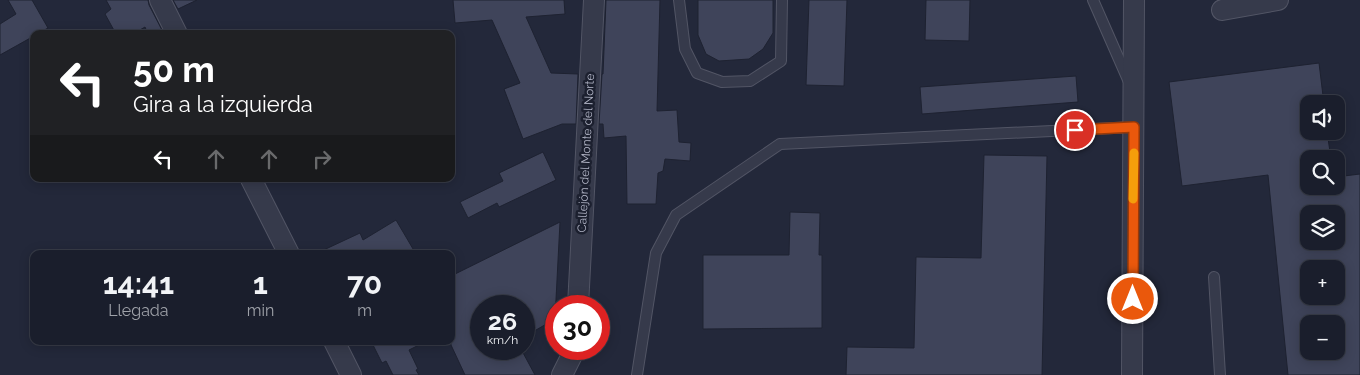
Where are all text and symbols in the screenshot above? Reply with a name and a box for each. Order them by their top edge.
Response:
text: 50 m [133,49,215,90]
icon: left [50,50,115,115]
street label: Callejón del Monte del Norte [575,73,597,233]
text: Gira a la izquierda [133,91,313,117]
map controls [1300,95,1345,360]
button: sound [1300,95,1345,140]
pin [1054,109,1096,151]
icon: arrive [1061,116,1089,144]
icon: left [149,145,177,173]
icon: ahead [202,145,230,173]
icon: ahead [255,145,283,173]
icon: right [308,145,336,173]
button: search [1300,150,1345,195]
button: layers [1300,205,1345,250]
button: + [1300,260,1345,305]
text: 14:41 [103,266,174,301]
text: 1 [253,266,268,301]
text: 70 [347,266,382,301]
position arrow [1106,272,1158,324]
speed limit sign: 30 [545,295,610,360]
text: Llegada [108,301,169,320]
text: min [247,301,274,320]
text: m [357,301,372,320]
text: 26 [488,306,517,336]
button: − [1300,315,1345,360]
text: km/h [487,333,518,347]

